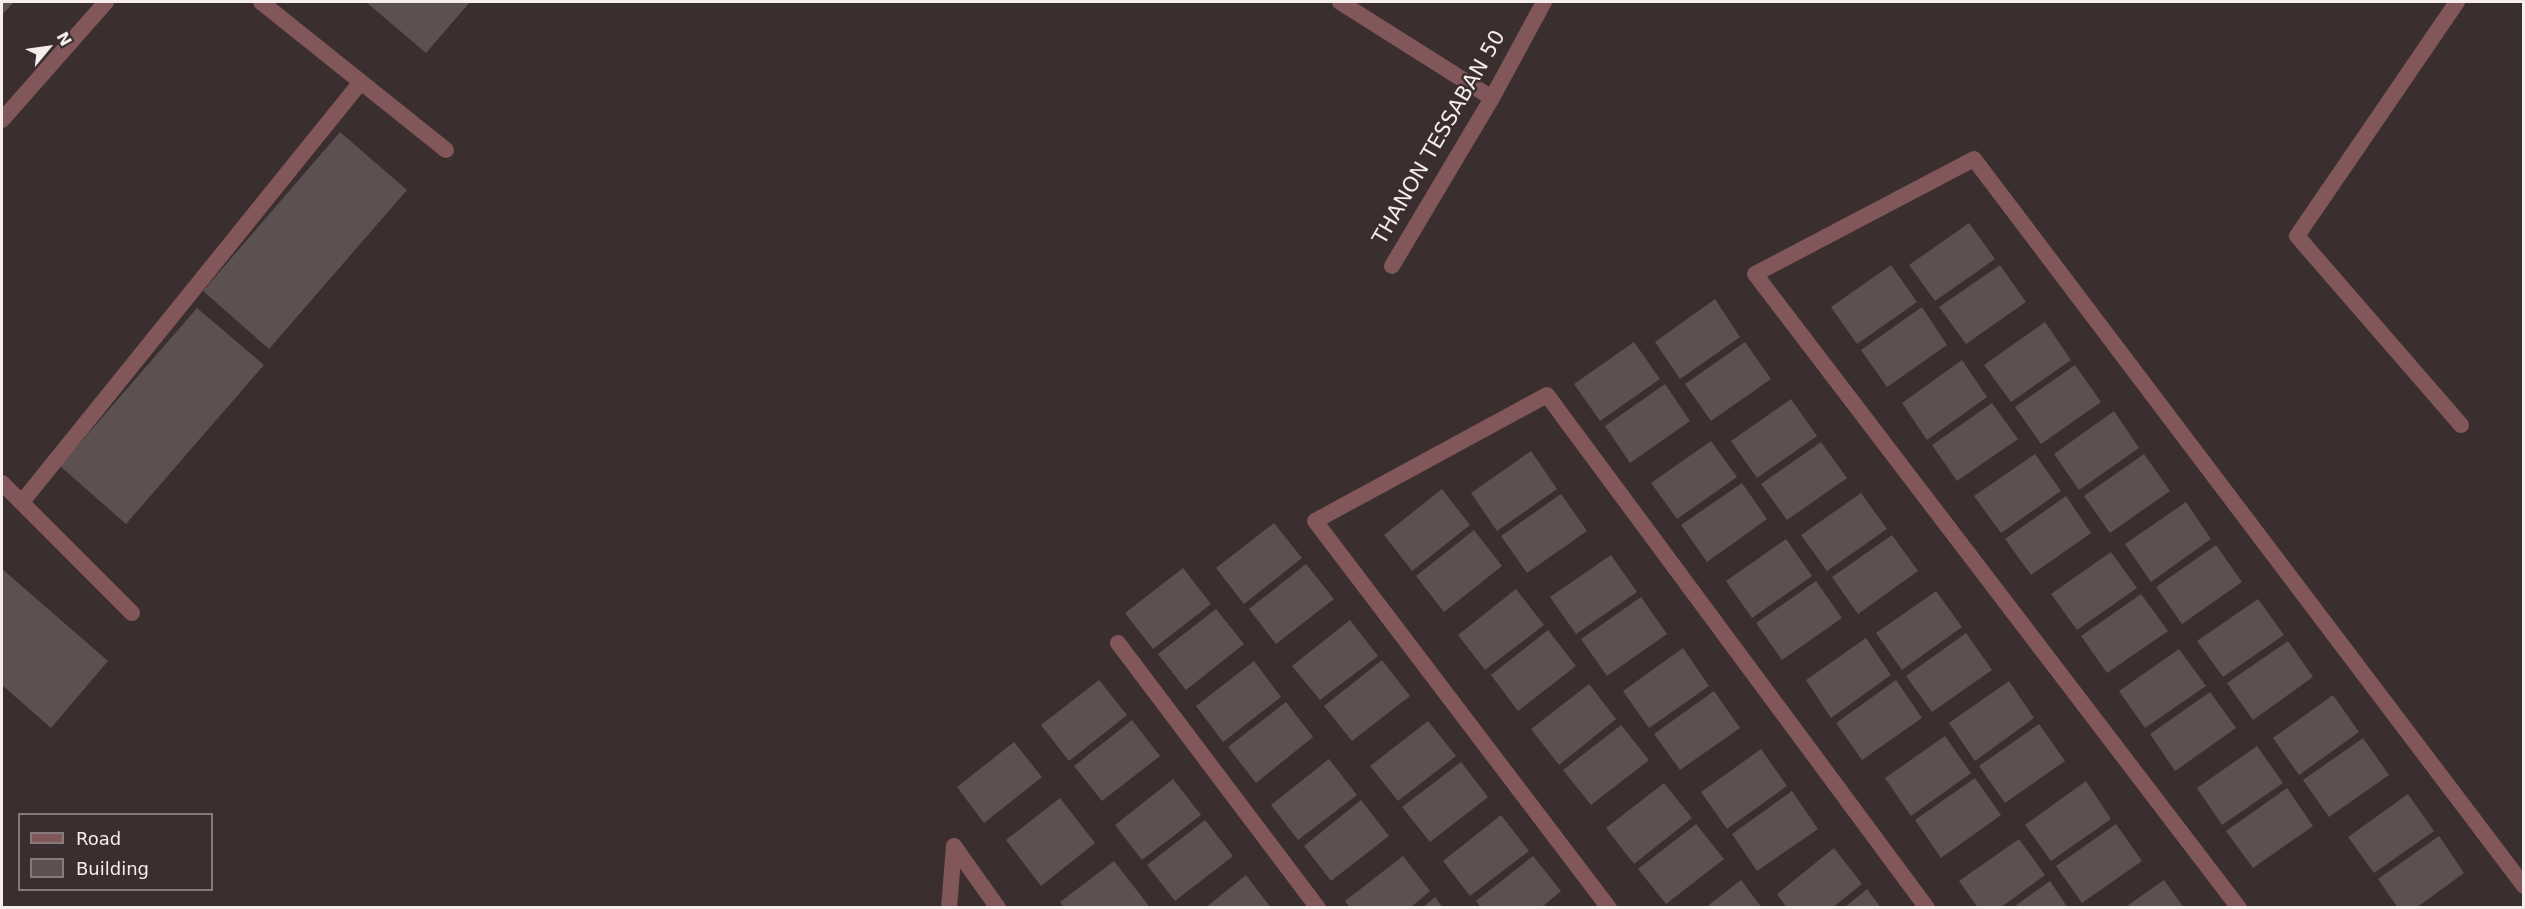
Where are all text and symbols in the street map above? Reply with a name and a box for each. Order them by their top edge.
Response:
north arrow [18,18,78,78]
street label: THANON TESSABAN 50 [1368,26,1512,250]
text: N [53,29,76,49]
legend [18,813,213,891]
text: Road [76,828,121,849]
text: Building [76,858,149,879]

